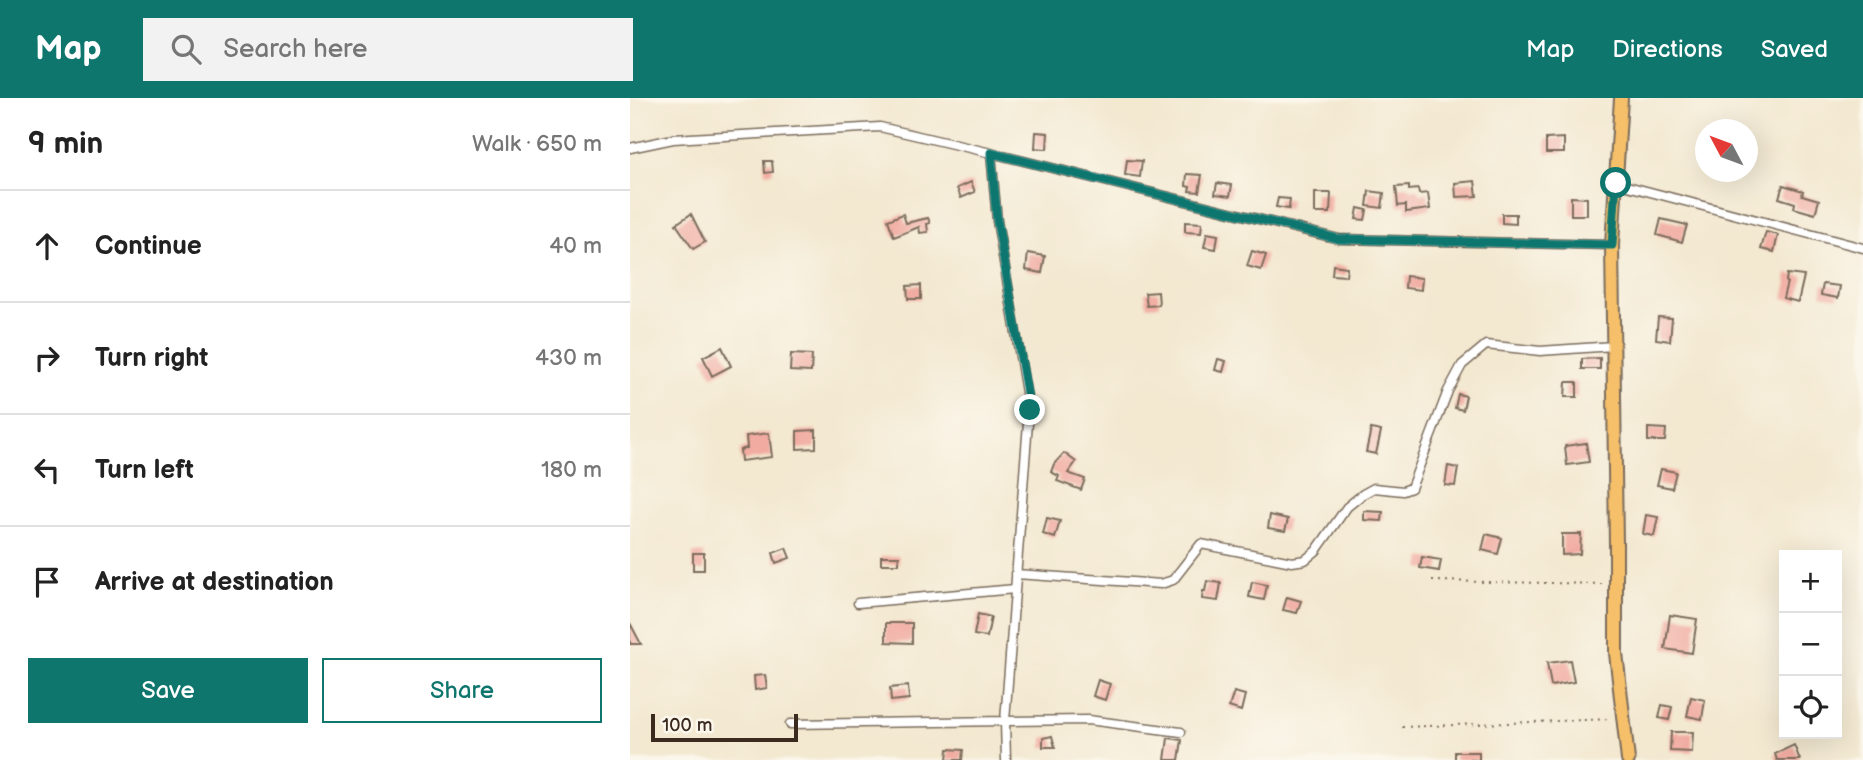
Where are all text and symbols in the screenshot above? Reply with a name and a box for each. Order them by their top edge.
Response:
search box [143,18,633,81]
text: Map [35,29,101,69]
icon: search [167,30,205,68]
text: Search here [223,34,367,65]
text: Map [1526,35,1574,64]
text: Directions [1612,35,1723,64]
text: Saved [1761,35,1828,64]
north arrow [1695,119,1758,182]
text: 9 min [28,126,103,162]
text: Walk · 650 m [472,130,602,158]
route start [1600,167,1631,198]
icon: ahead [28,227,66,265]
text: Continue [95,231,202,262]
text: 40 m [549,232,602,260]
icon: right [28,339,66,377]
text: Turn right [95,343,208,374]
text: 430 m [535,344,602,372]
route end [1014,394,1045,425]
icon: left [28,451,66,489]
text: Turn left [95,455,194,486]
text: 180 m [541,456,602,484]
map controls [1779,550,1842,739]
button: + [1779,550,1842,613]
icon: arrive [28,563,66,601]
text: Arrive at destination [95,567,334,598]
button: − [1779,613,1842,676]
button: Save [28,658,308,723]
button: Share [322,658,602,723]
button: locate [1779,676,1842,739]
scale bar [651,711,798,743]
text: 100 m [662,714,713,737]

